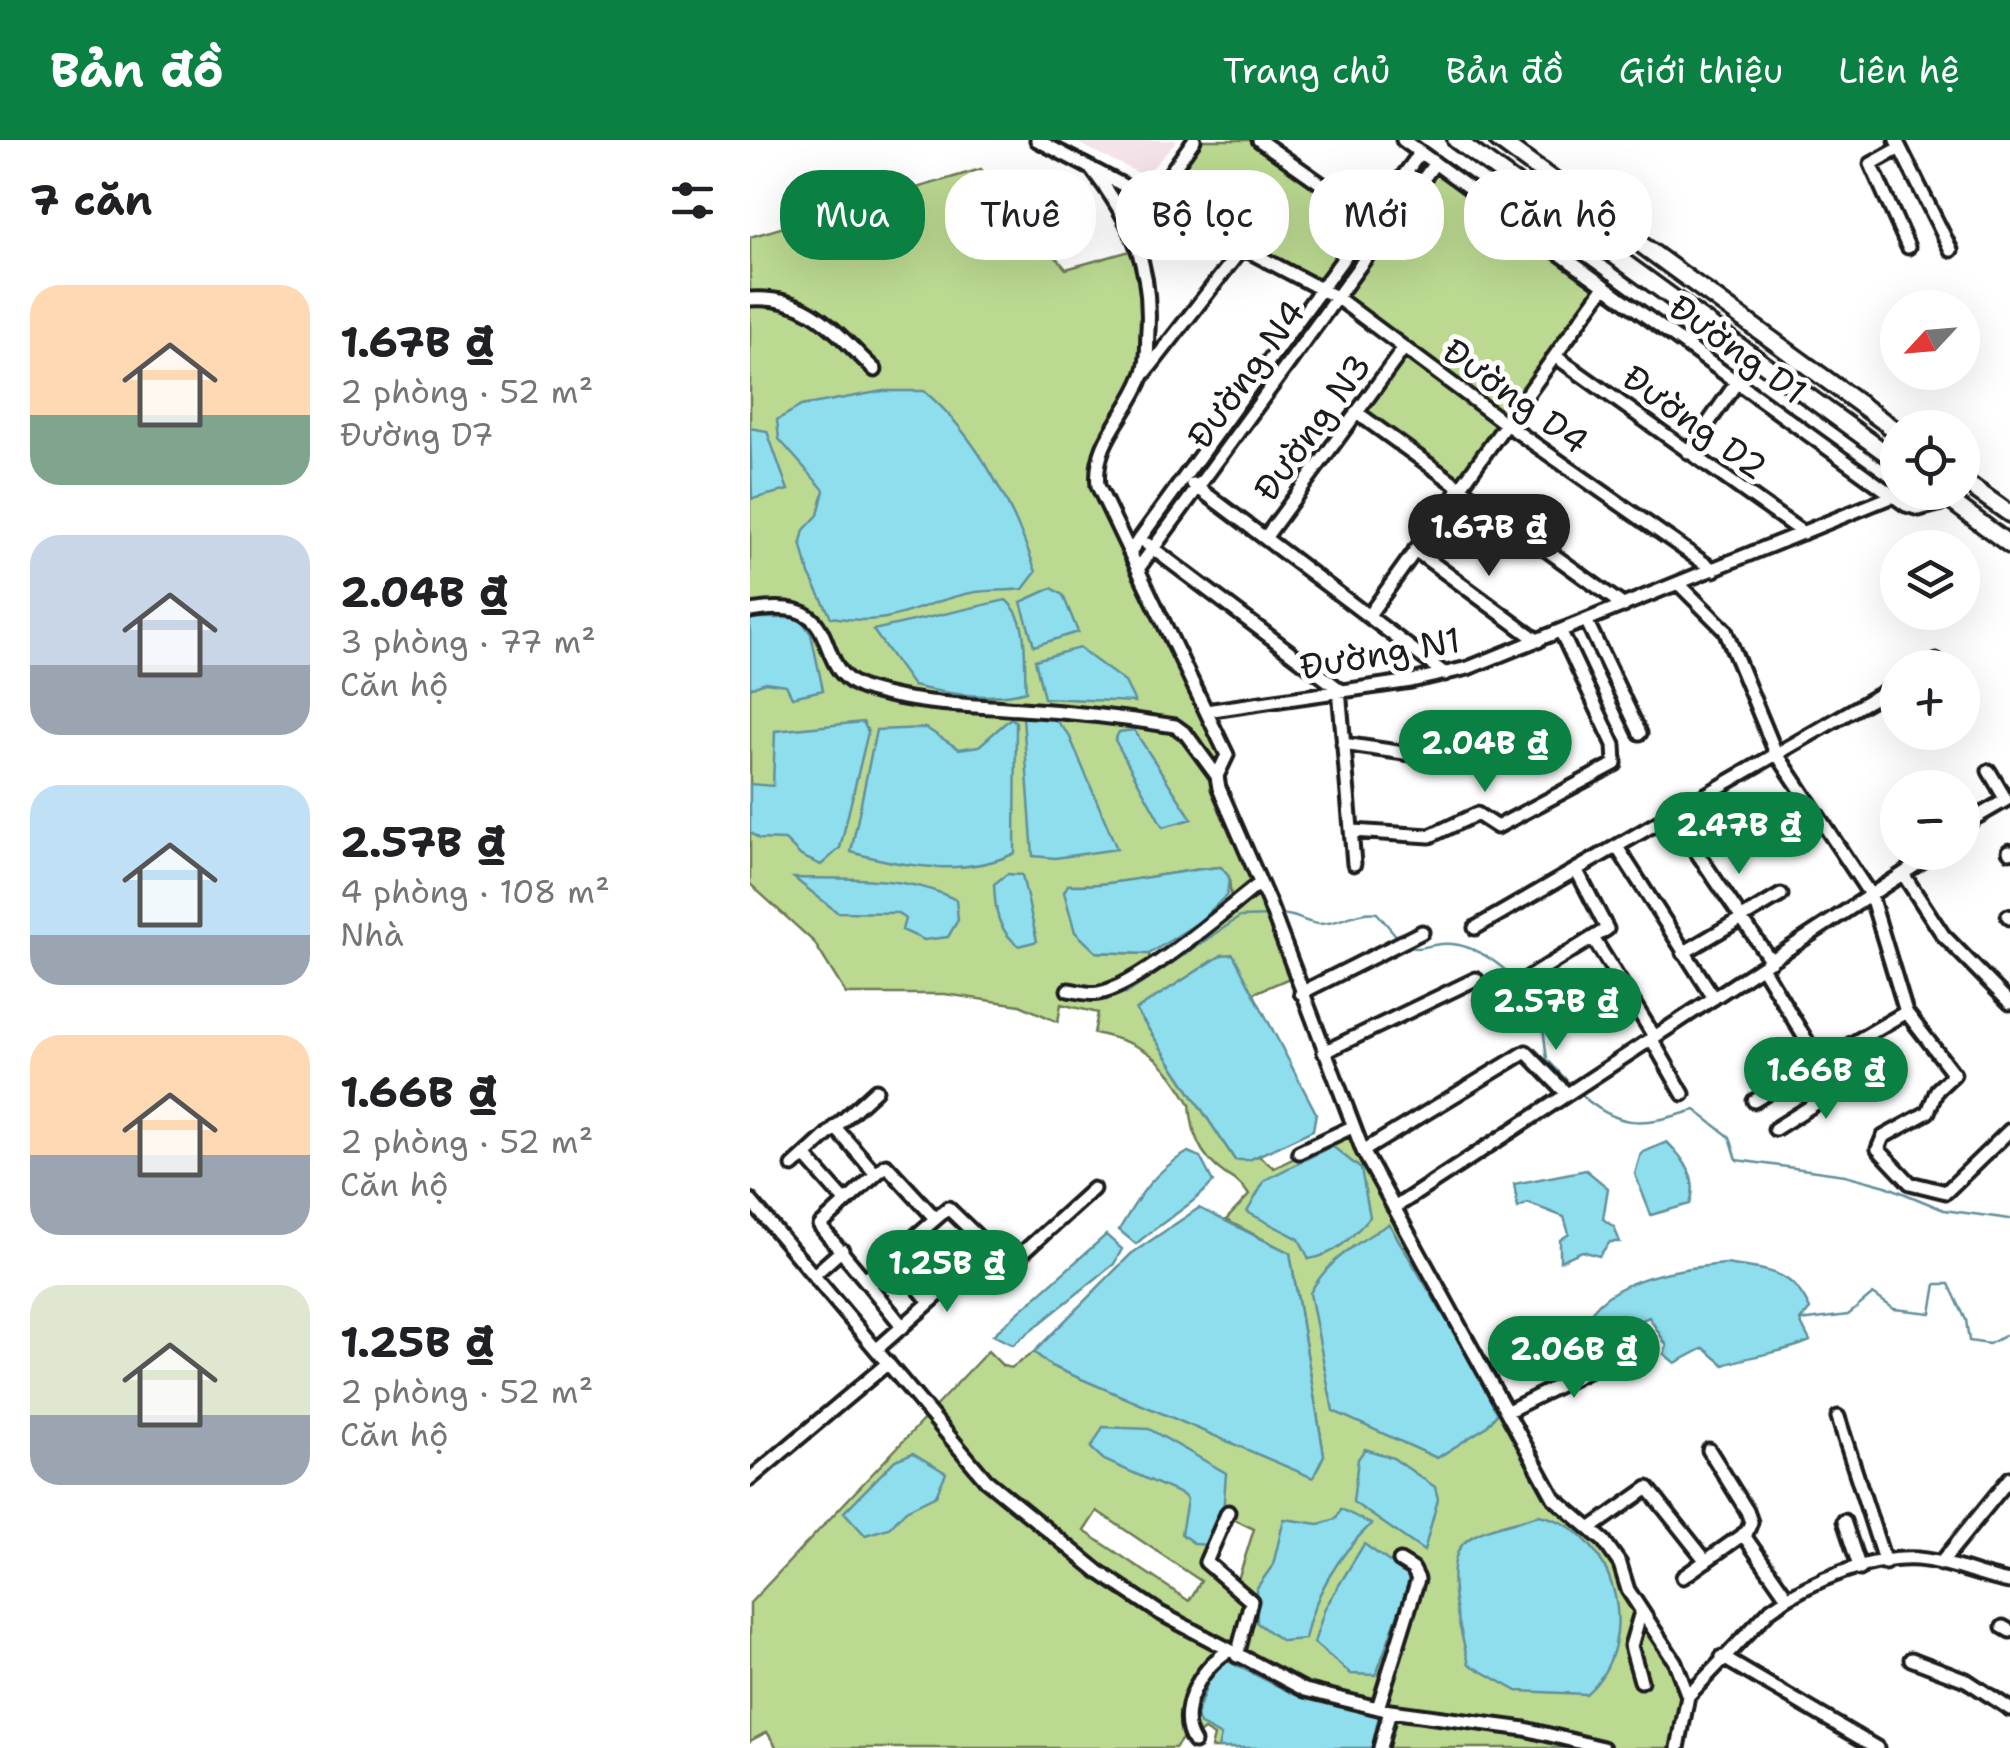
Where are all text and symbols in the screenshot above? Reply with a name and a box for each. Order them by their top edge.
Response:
text: Bản đồ [50,38,224,102]
text: Trang chủ [1223,47,1390,94]
text: Bản đồ [1445,47,1564,94]
text: Giới thiệu [1619,47,1783,94]
text: Liên hệ [1838,47,1960,94]
chip: Mua [780,170,925,260]
chip: Thuê [945,170,1096,260]
chip: Bộ lọc [1116,170,1289,260]
chip: Mới [1309,170,1444,260]
chip: Căn hộ [1464,170,1652,260]
text: 7 căn [30,172,153,228]
icon: filters [665,173,720,228]
street label: Đường D1 [1660,283,1816,415]
street label: Đường N4 [1176,290,1316,458]
north arrow [1880,290,1980,390]
map controls [1880,290,1980,870]
text: 1.67B ₫ [340,314,495,370]
icon: home [110,325,230,445]
street label: Đường D4 [1434,327,1598,465]
street label: Đường N3 [1243,344,1381,510]
street label: Đường D2 [1613,354,1777,490]
text: 2 phòng · 52 m² [340,370,593,413]
button: locate [1880,410,1980,510]
text: Đường D7 [340,413,493,456]
pin: 1.67B ₫ [1397,494,1581,579]
text: 1.67B ₫ [1430,505,1548,548]
button: layers [1880,530,1980,630]
text: 2.04B ₫ [340,564,509,620]
icon: home [110,575,230,695]
street label: Đường N1 [1296,616,1464,690]
text: 3 phòng · 77 m² [340,620,596,663]
button: + [1880,650,1980,750]
text: Căn hộ [340,663,448,706]
pin: 2.04B ₫ [1393,710,1577,795]
text: 2.04B ₫ [1421,721,1549,764]
button: − [1880,770,1980,870]
pin: 2.47B ₫ [1647,792,1831,877]
text: 2.47B ₫ [1676,803,1802,846]
text: 2.57B ₫ [340,814,506,870]
icon: home [110,825,230,945]
text: 4 phòng · 108 m² [340,870,610,913]
text: Nhà [340,913,404,956]
pin: 2.57B ₫ [1464,968,1648,1053]
text: 2.57B ₫ [1493,979,1619,1022]
pin: 1.66B ₫ [1734,1037,1918,1122]
text: 1.66B ₫ [1766,1048,1886,1091]
text: 1.66B ₫ [340,1064,498,1120]
icon: home [110,1075,230,1195]
text: 2 phòng · 52 m² [340,1120,593,1163]
text: Căn hộ [340,1163,448,1206]
pin: 1.25B ₫ [855,1230,1039,1315]
text: 1.25B ₫ [888,1241,1006,1284]
text: 1.25B ₫ [340,1314,495,1370]
pin: 2.06B ₫ [1482,1316,1666,1401]
icon: home [110,1325,230,1445]
text: 2.06B ₫ [1510,1327,1638,1370]
text: 2 phòng · 52 m² [340,1370,593,1413]
text: Căn hộ [340,1413,448,1456]

